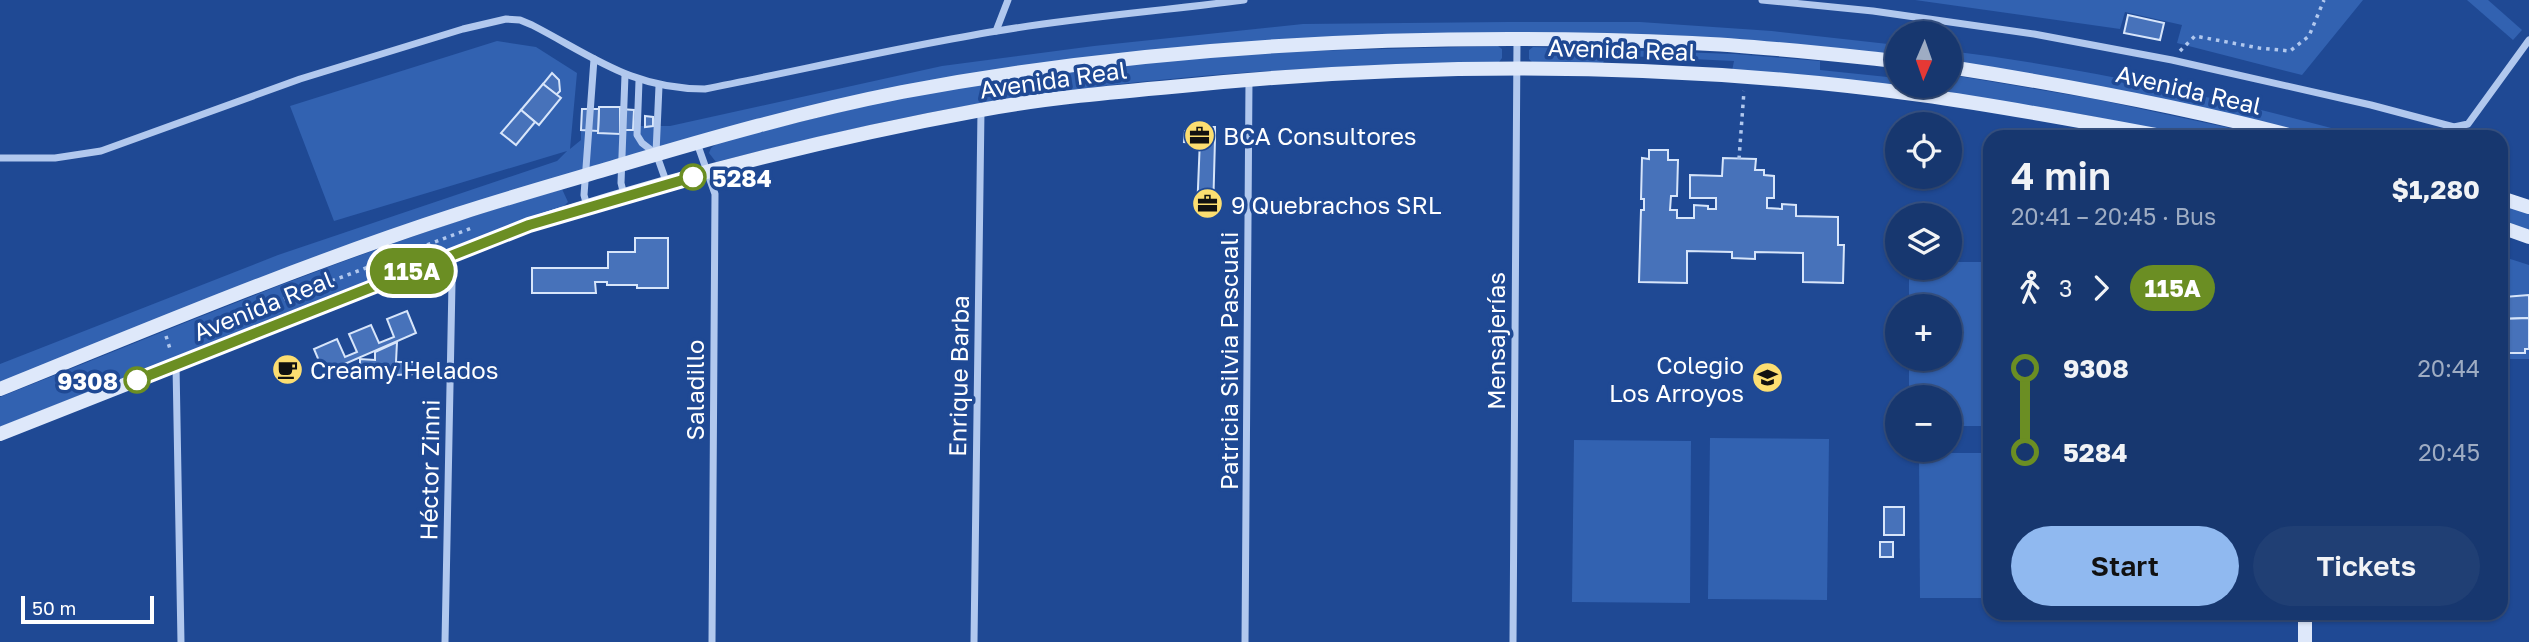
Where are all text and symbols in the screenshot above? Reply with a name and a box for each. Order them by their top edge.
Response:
north arrow [1885,21,1962,98]
map controls [1885,21,1962,462]
street label: Avenida Real [1547,32,1697,66]
street label: Avenida Real [978,54,1128,104]
street label: Avenida Real [2113,58,2265,120]
button: locate [1885,112,1962,189]
office icon: BCA Consultores [1183,118,1217,152]
place label: BCA Consultores [1223,121,1417,150]
text: 4 min [2011,153,2111,198]
place label: 5284 [712,163,772,192]
marker: 5284 [680,164,706,190]
text: $1,280 [2391,174,2480,205]
office icon: 9 Quebrachos SRL [1191,187,1225,221]
place label: 9 Quebrachos SRL [1231,190,1442,219]
text: 20:41 – 20:45 · Bus [2011,202,2216,230]
button: layers [1885,203,1962,280]
street label: Patricia Silvia Pascuali [1214,232,1243,490]
line badge: 115A [363,248,461,294]
text: 115A [384,256,440,285]
street label: Avenida Real [189,264,337,346]
icon: walk [2011,269,2049,307]
icon: forward [2082,269,2120,307]
street label: Mensajerías [1481,272,1510,410]
text: 115A [2144,273,2201,302]
text: 3 [2059,274,2072,302]
button: + [1885,294,1962,371]
street label: Enrique Barba [942,295,974,457]
street label: Saladillo [680,340,709,440]
place label: Colegio Los Arroyos [1609,350,1744,407]
cafe icon: Creamy Helados [270,352,304,386]
text: 9308 [2063,353,2129,384]
text: 20:44 [2417,354,2480,382]
place label: Creamy Helados [310,355,498,384]
school or university icon: Colegio Los Arroyos [1750,361,1784,395]
place label: 9308 [57,366,118,395]
marker: 9308 [124,367,150,393]
button: − [1885,385,1962,462]
street label: Héctor Zinni [413,399,445,541]
text: 5284 [2063,437,2128,468]
text: 20:45 [2418,438,2480,466]
button: Start [2011,526,2239,606]
button: Tickets [2253,526,2480,606]
scale bar [21,593,154,625]
text: 50 m [32,596,76,619]

